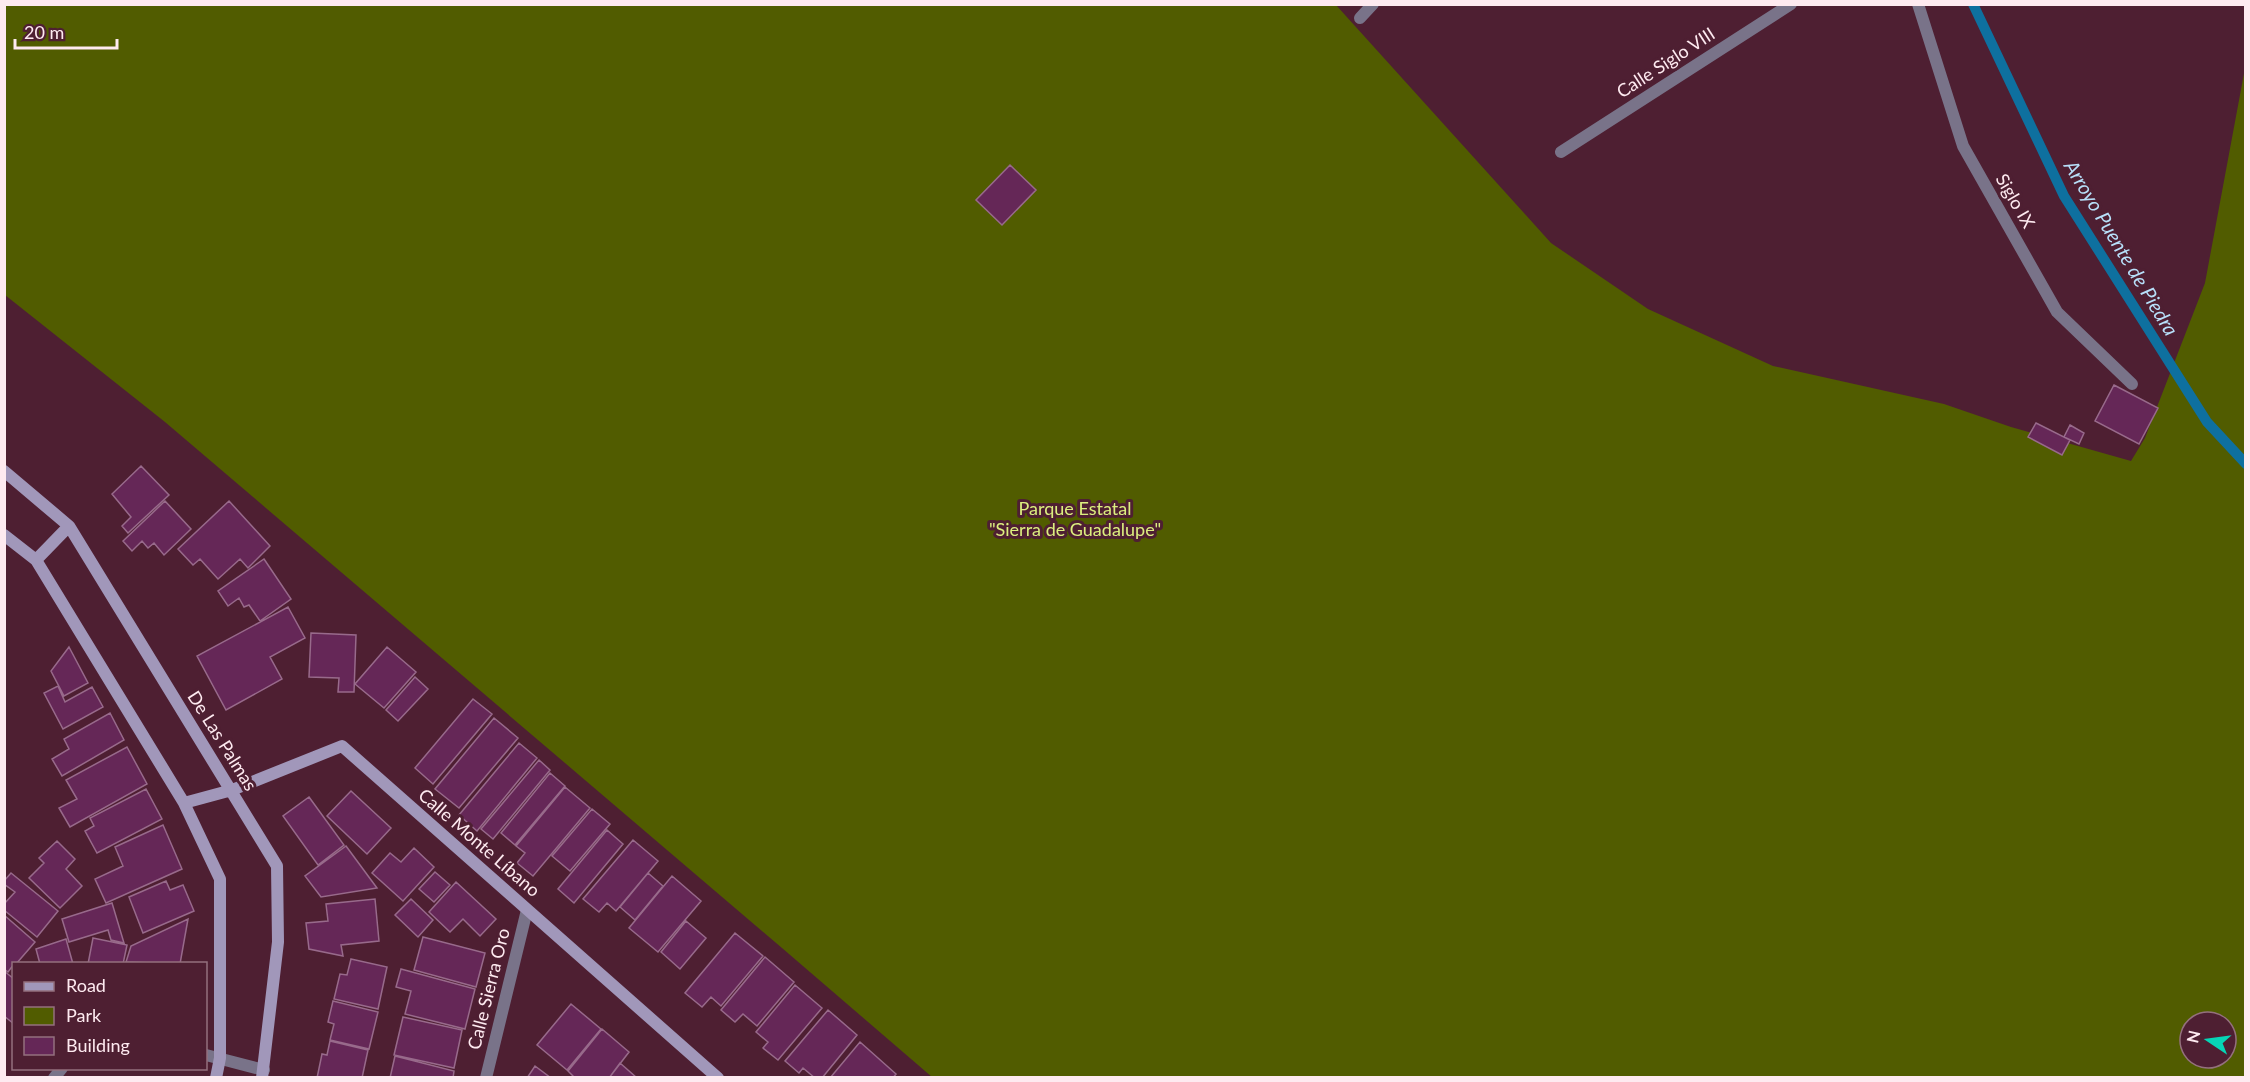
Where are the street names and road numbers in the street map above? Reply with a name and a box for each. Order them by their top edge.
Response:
street label: Calle Siglo VIII [1612,22,1719,102]
street label: Siglo IX [1992,169,2040,232]
street label: De Las Palmas [183,687,262,795]
street label: Calle Monte Líbano [414,783,545,901]
street label: Calle Sierra Oro [462,926,514,1052]

